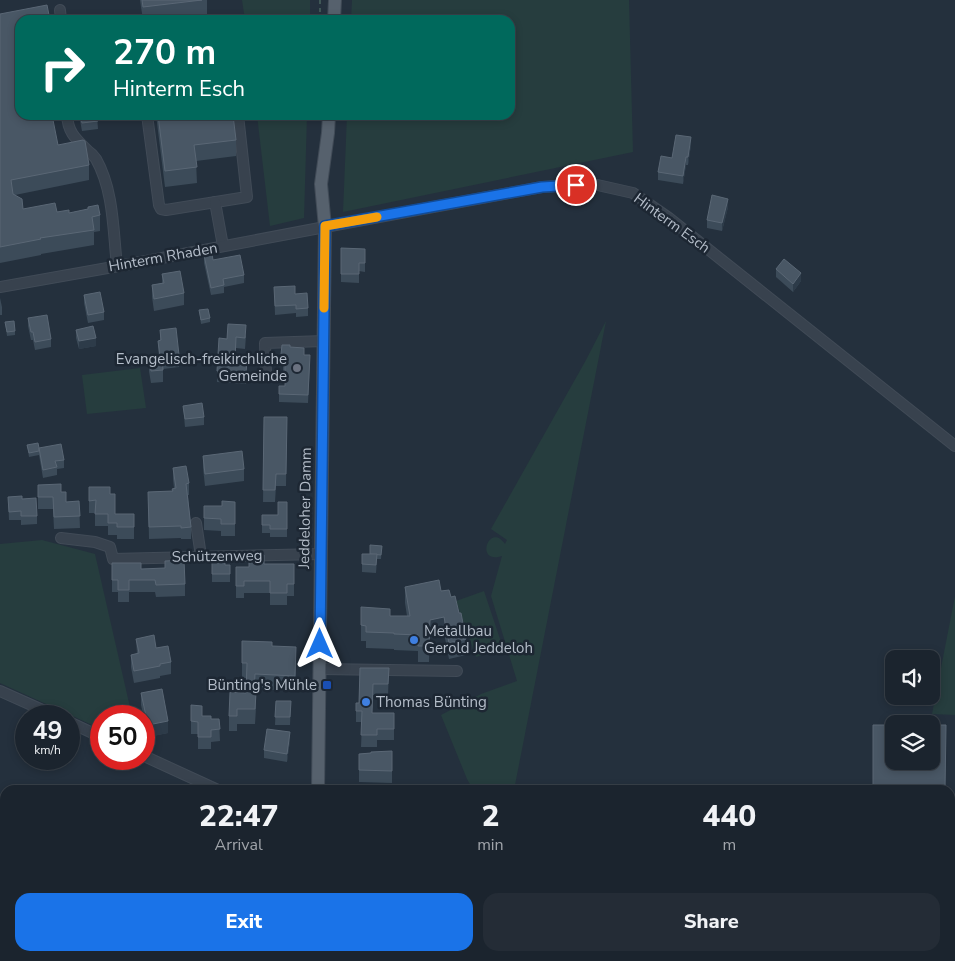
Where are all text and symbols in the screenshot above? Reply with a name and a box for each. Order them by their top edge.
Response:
text: 270 m [113,29,216,76]
icon: right [30,35,95,100]
text: Hinterm Esch [113,74,245,104]
pin [555,164,597,206]
icon: arrive [562,171,590,199]
street label: Hinterm Esch [630,188,714,258]
street label: Hinterm Rhaden [107,238,219,276]
place label: Evangelisch-freikirchliche Gemeinde [116,349,287,386]
marker: Evangelisch-freikirchliche Gemeinde [291,362,303,374]
street label: Jeddeloher Damm [294,447,316,570]
street label: Schützenweg [171,545,263,567]
position arrow [293,617,345,669]
place label: Metallbau Gerold Jeddeloh [424,621,533,658]
marker: Metallbau Gerold Jeddeloh [408,634,420,646]
map controls [885,650,940,770]
button: sound [885,650,940,705]
place label: Bünting's Mühle [207,675,317,695]
marker: Bünting's Mühle [321,679,333,691]
place label: Thomas Bünting [376,692,487,712]
marker: Thomas Bünting [360,696,372,708]
speed limit sign: 50 [90,705,155,770]
text: 49 [32,714,63,748]
button: layers [885,715,940,770]
text: km/h [34,742,61,758]
text: 22:47 [199,796,278,837]
text: 2 [481,796,499,837]
text: 440 [702,796,756,837]
text: Arrival [215,834,263,856]
text: min [477,834,504,856]
text: m [722,834,736,856]
button: Exit [15,893,473,951]
button: Share [483,893,940,951]

